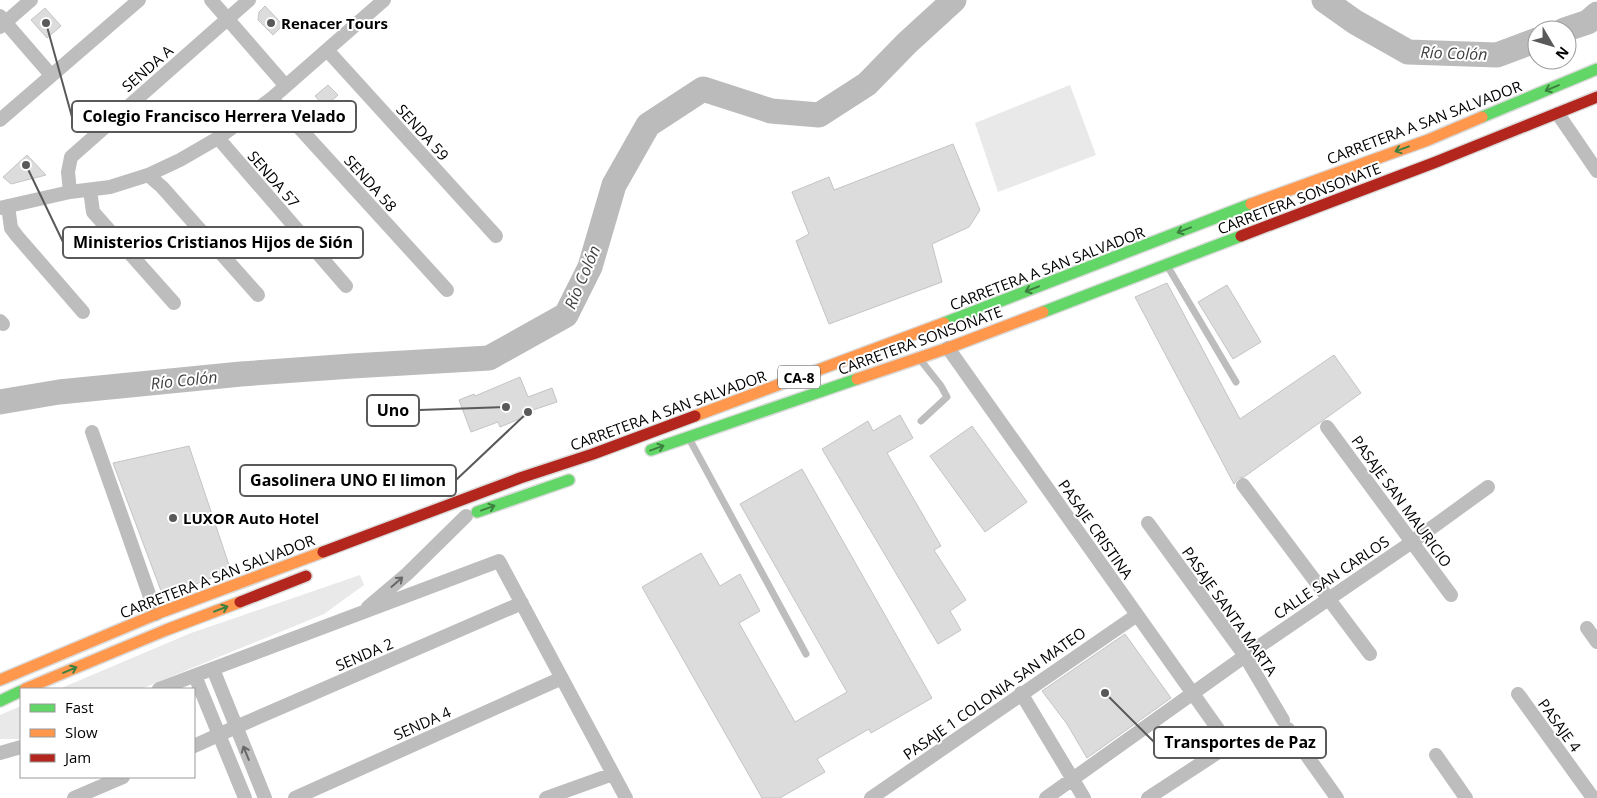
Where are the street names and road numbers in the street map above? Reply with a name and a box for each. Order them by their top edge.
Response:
street label: SENDA A [117,40,177,96]
street label: CARRETERA A SAN SALVADOR [1324,75,1525,168]
street label: SENDA 59 [392,100,454,164]
street label: SENDA 57 [244,146,304,212]
street label: SENDA 58 [340,151,402,215]
street label: CARRETERA SONSONATE [1214,158,1384,238]
street label: CARRETERA A SAN SALVADOR [947,221,1148,314]
street label: CARRETERA SONSONATE [835,301,1005,379]
street label: CARRETERA A SAN SALVADOR [567,365,769,455]
road number: CA-8 [778,366,820,388]
street label: PASAJE SAN MAURICIO [1347,431,1457,571]
street label: PASAJE CRISTINA [1054,475,1138,583]
street label: CARRETERA A SAN SALVADOR [117,529,318,622]
street label: CALLE SAN CARLOS [1269,531,1393,623]
street label: PASAJE SANTA MARTA [1178,543,1282,680]
street label: PASAJE 1 COLONIA SAN MATEO [899,622,1089,764]
street label: SENDA 2 [332,633,396,675]
street label: PASAJE 4 [1534,694,1586,756]
street label: SENDA 4 [390,701,454,744]

